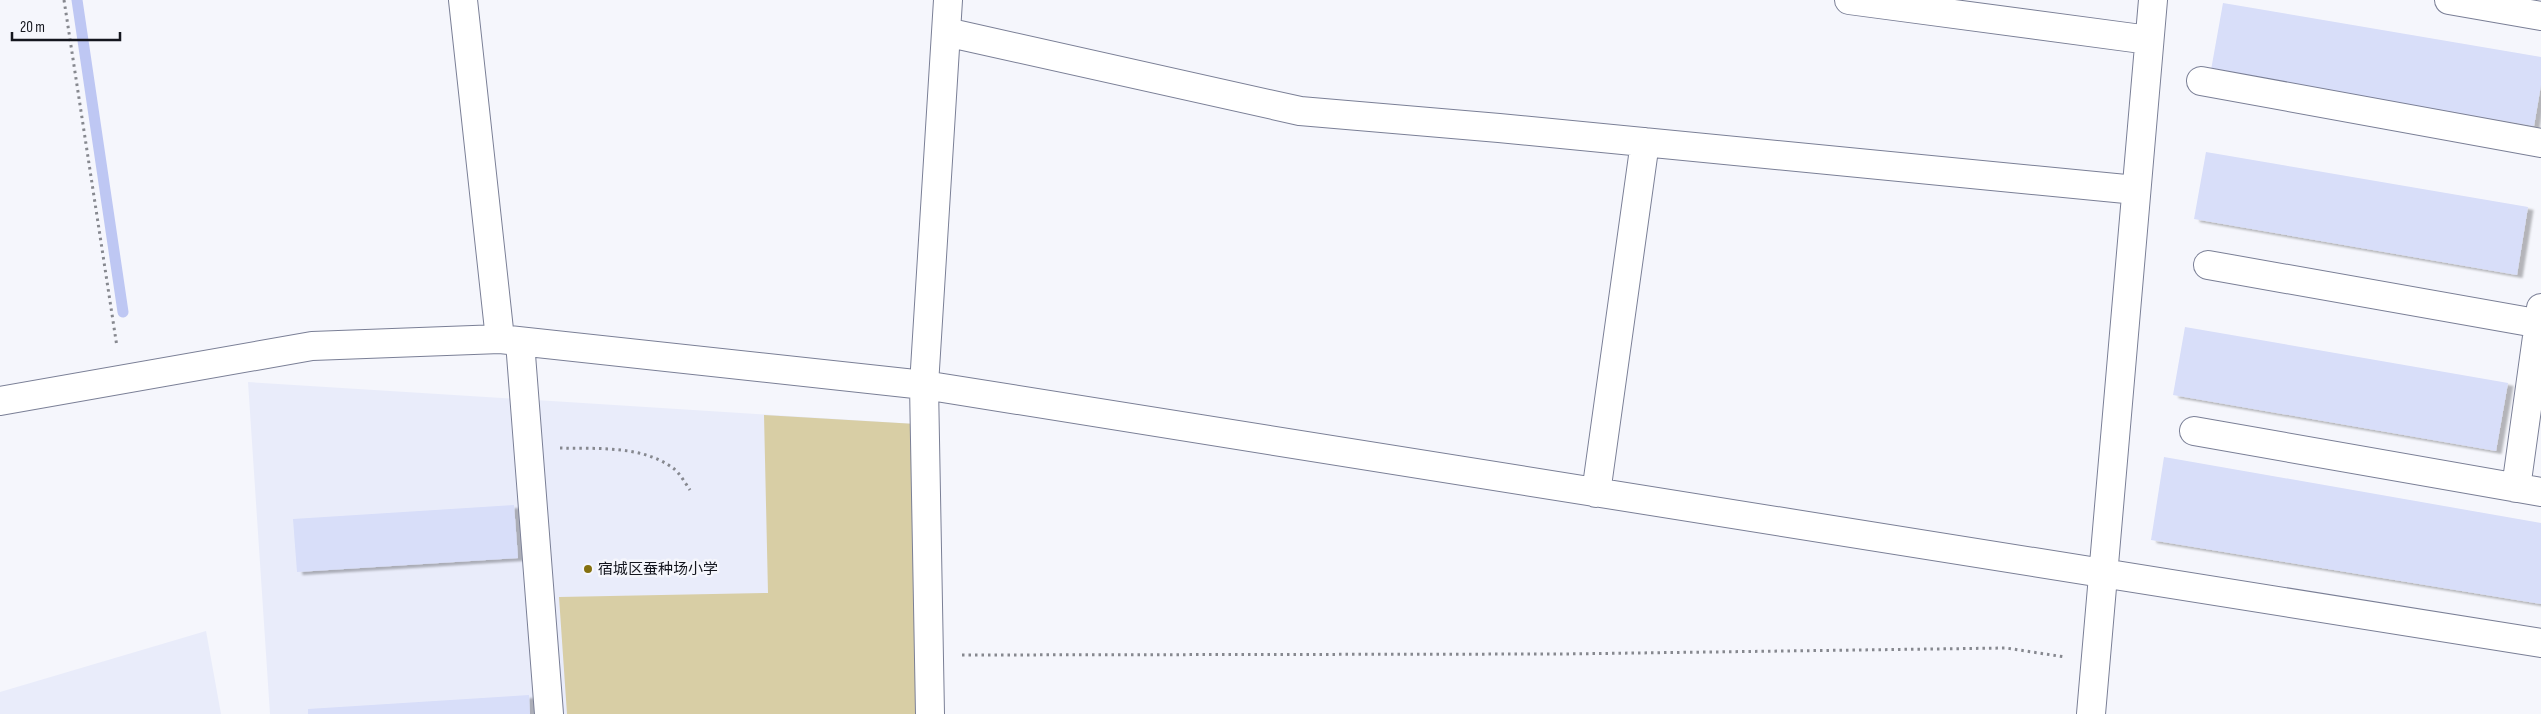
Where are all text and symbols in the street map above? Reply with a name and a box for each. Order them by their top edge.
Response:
scale bar [12,10,120,42]
text: 20 m [20,18,45,37]
place label: 宿城区蚕种场小学 [598,560,718,579]
marker: 宿城区蚕种场小学 [582,563,594,575]

